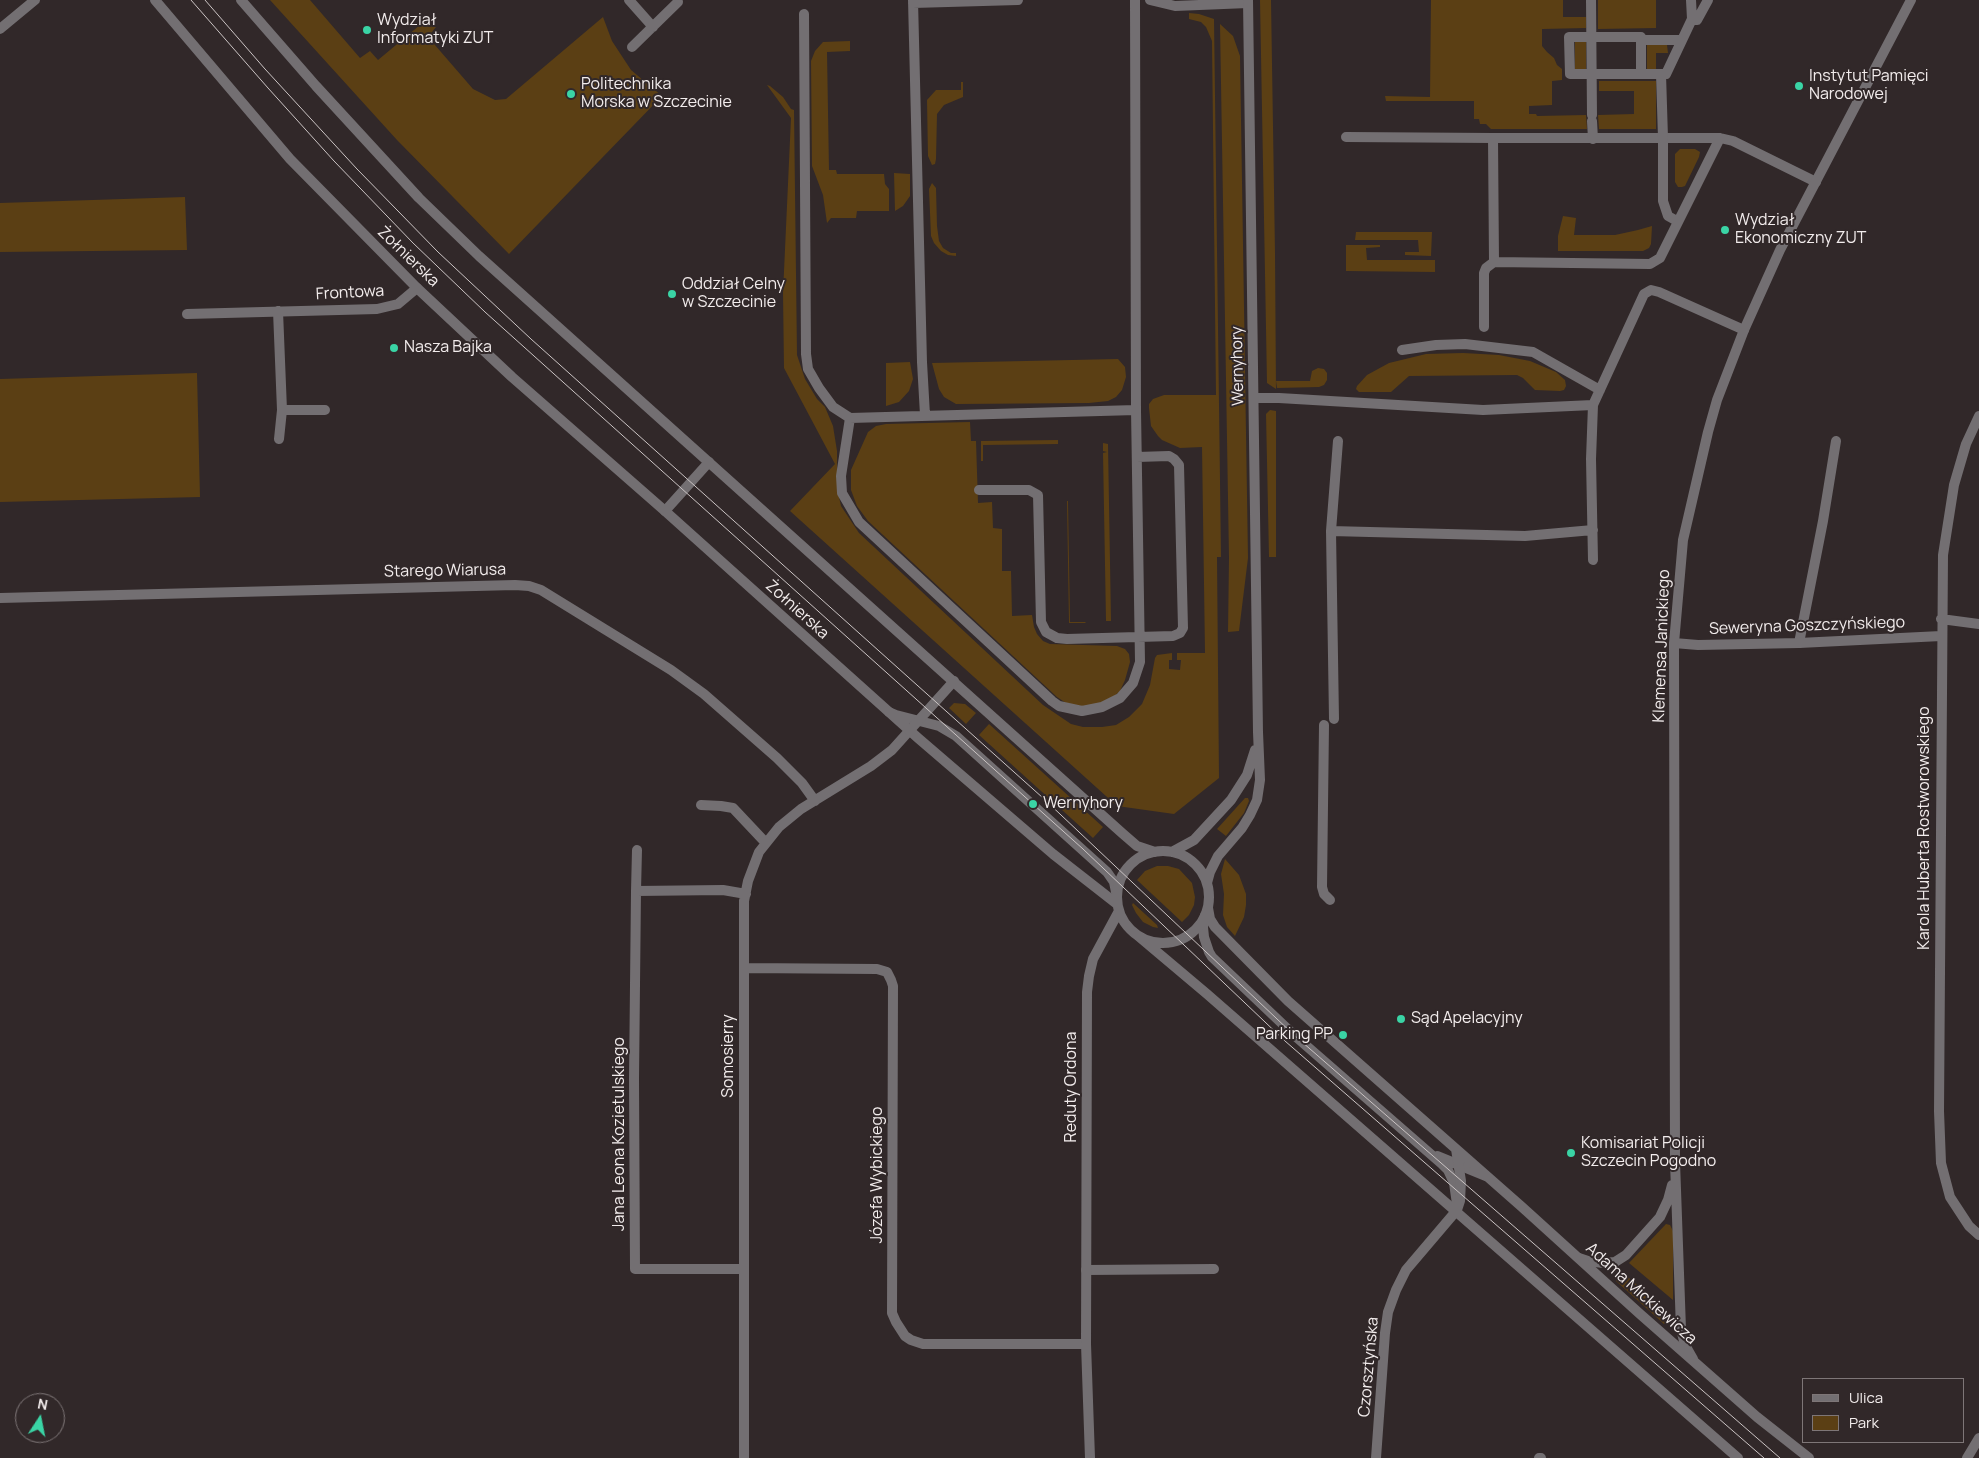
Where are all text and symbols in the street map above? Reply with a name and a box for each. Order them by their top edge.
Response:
place label: Wydział Informatyki ZUT [377,11,493,49]
marker: Wydział Informatyki ZUT [361,24,373,36]
place label: Instytut Pamięci Narodowej [1809,67,1929,105]
place label: Politechnika Morska w Szczecinie [581,75,732,113]
marker: Instytut Pamięci Narodowej [1793,80,1805,92]
marker: Politechnika Morska w Szczecinie [565,88,577,100]
place label: Wydział Ekonomiczny ZUT [1735,211,1866,249]
street label: Żołnierska [373,223,443,291]
marker: Wydział Ekonomiczny ZUT [1719,224,1731,236]
place label: Oddział Celny w Szczecinie [682,275,785,313]
street label: Frontowa [315,282,385,304]
marker: Oddział Celny w Szczecinie [666,288,678,300]
street label: Wernyhory [1228,326,1248,406]
place label: Nasza Bajka [404,338,492,358]
marker: Nasza Bajka [388,342,400,354]
street label: Starego Wiarusa [384,560,506,582]
street label: Klemensa Janickiego [1650,569,1674,723]
street label: Żołnierska [761,577,833,643]
street label: Seweryna Goszczyńskiego [1709,613,1905,639]
street label: Karola Huberta Rostworowskiego [1915,706,1935,950]
place label: Wernyhory [1043,794,1123,814]
marker: Wernyhory [1027,798,1039,810]
place label: Sąd Apelacyjny [1411,1009,1523,1029]
marker: Sąd Apelacyjny [1395,1013,1407,1025]
street label: Somosierry [719,1014,739,1098]
place label: Parking PP [1256,1025,1333,1045]
marker: Parking PP [1337,1029,1349,1041]
street label: Reduty Ordona [1062,1032,1082,1142]
street label: Jana Leona Kozietulskiego [610,1037,630,1231]
street label: Józefa Wybickiego [868,1107,888,1243]
place label: Komisariat Policji Szczecin Pogodno [1581,1134,1716,1172]
marker: Komisariat Policji Szczecin Pogodno [1565,1147,1577,1159]
street label: Adama Mickiewicza [1582,1239,1700,1349]
street label: Czorsztyńska [1355,1316,1383,1418]
legend [1802,1378,1964,1443]
text: Ulica [1849,1387,1883,1408]
north arrow [15,1393,65,1443]
text: N [36,1393,50,1414]
text: Park [1849,1412,1879,1433]

